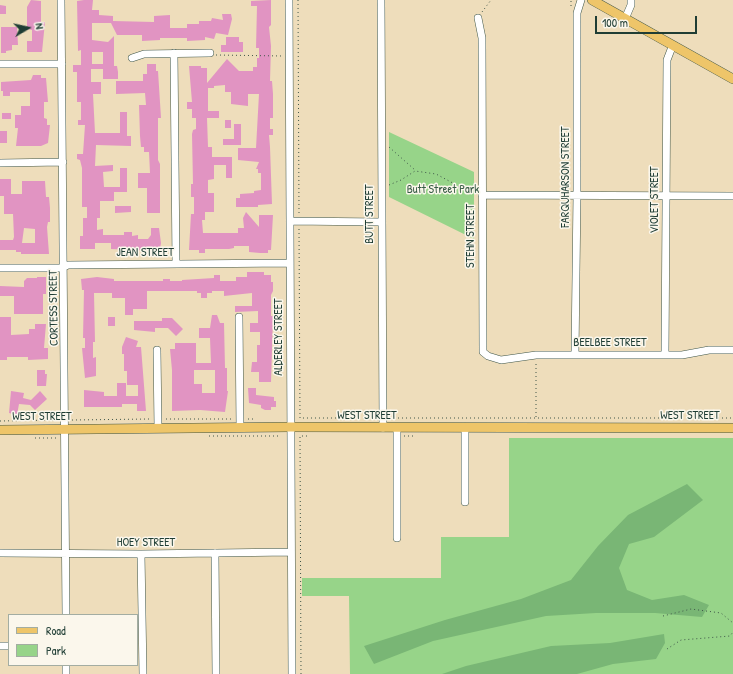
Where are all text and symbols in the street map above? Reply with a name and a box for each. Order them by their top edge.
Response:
north arrow [8,8,48,48]
scale bar [597,8,699,34]
text: 100 m [602,14,628,31]
text: N [32,22,47,30]
street label: FARQUHARSON STREET [559,126,573,228]
street label: VIOLET STREET [648,166,662,234]
park label: Butt Street Park [407,183,479,197]
street label: BUTT STREET [363,184,377,244]
street label: STEHN STREET [464,204,478,268]
street label: JEAN STREET [116,246,174,260]
street label: CORTESS STREET [46,270,62,346]
street label: ALDERLEY STREET [272,298,286,376]
street label: BEELBEE STREET [573,336,647,350]
street label: WEST STREET [337,409,397,423]
street label: WEST STREET [660,409,720,423]
street label: WEST STREET [12,410,72,424]
street label: HOEY STREET [117,536,175,550]
legend [8,614,138,666]
text: Road [46,622,66,639]
text: Park [46,642,66,659]

